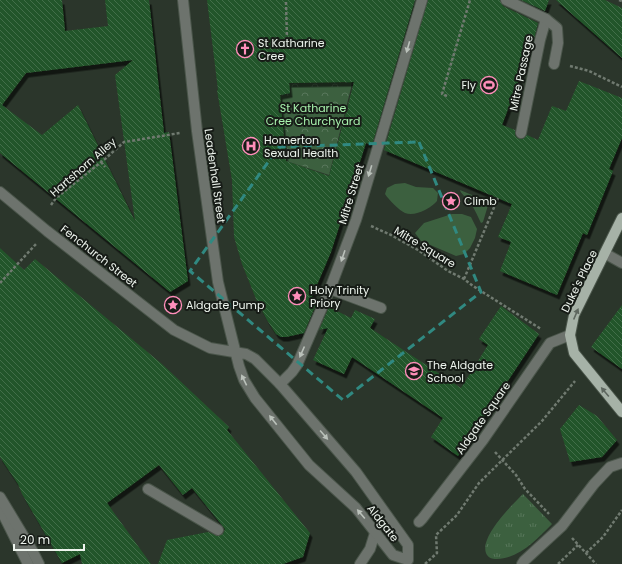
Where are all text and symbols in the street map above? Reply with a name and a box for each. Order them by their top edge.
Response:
street label: Mitre Passage [505,33,537,112]
place label: St Katharine Cree [258,35,325,64]
church icon: St Katharine Cree [235,39,255,59]
one-way arrow [405,41,411,53]
sports icon: Fly [479,75,499,95]
place label: Fly [462,77,477,93]
park label: St Katharine Cree Churchyard [266,100,360,129]
street label: Leadenhall Street [200,128,230,224]
place label: Homerton Sexual Health [264,132,338,161]
street label: Hartshorn Alley [46,133,120,200]
hospital icon: Homerton Sexual Health [241,136,261,156]
street label: Mitre Street [334,162,368,226]
one-way arrow [367,166,373,178]
place icon: Climb [441,191,461,211]
place label: Climb [464,193,497,209]
street label: Fenchurch Street [57,221,141,291]
street label: Mitre Square [391,222,459,272]
street label: Duke's Place [557,247,601,315]
one-way arrow [340,251,346,263]
place label: Holy Trinity Priory [310,282,370,311]
place icon: Holy Trinity Priory [287,286,307,306]
place icon: Aldgate Pump [163,295,183,315]
place label: Aldgate Pump [186,297,264,313]
one-way arrow [573,308,579,319]
one-way arrow [299,347,305,358]
place label: The Aldgate School [427,357,493,386]
school or university icon: The Aldgate School [404,361,424,381]
one-way arrow [241,374,247,385]
street label: Aldgate Square [452,378,514,458]
one-way arrow [600,386,609,397]
one-way arrow [269,414,277,425]
one-way arrow [320,429,329,440]
street label: Aldgate [363,501,403,545]
one-way arrow [357,509,366,520]
scale bar [14,526,84,552]
text: 20 m [20,531,50,548]

